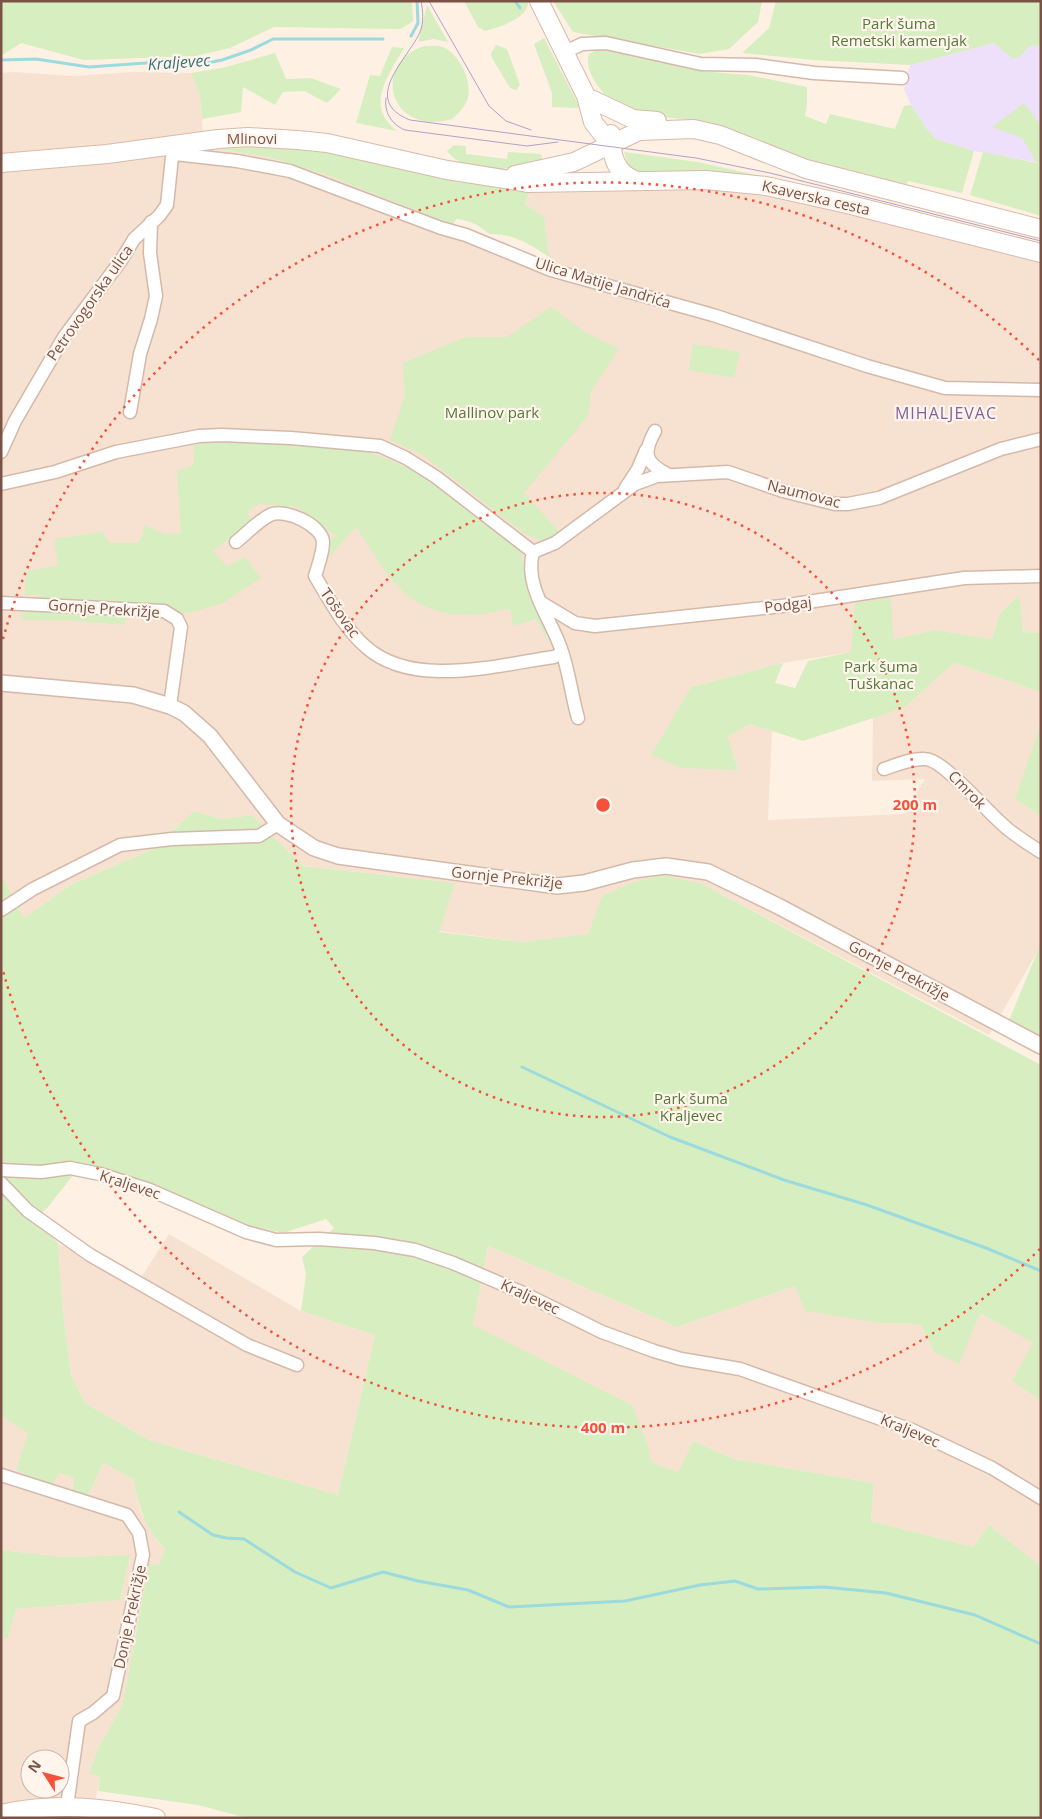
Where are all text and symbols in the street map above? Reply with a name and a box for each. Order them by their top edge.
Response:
park label: Park šuma Remetski kamenjak [831,13,967,50]
water label: Kraljevec [147,49,212,75]
street label: Mlinovi [227,128,277,148]
street label: Ksaverska cesta [760,175,872,219]
street label: Petrovogorska ulica [42,240,137,364]
street label: Ulica Matije Jandrića [533,252,674,312]
park label: Mallinov park [445,402,539,422]
district label: MIHALJEVAC [895,402,997,424]
street label: Naumovac [766,474,843,512]
street label: Tošovac [316,584,365,641]
street label: Podgaj [763,591,813,617]
street label: Gornje Prekrižje [48,594,161,622]
park label: Park šuma Tuškanac [844,656,918,693]
street label: Cmrok [944,766,991,813]
text: 200 m [893,794,937,814]
centre of rings [594,796,612,814]
street label: Gornje Prekrižje [450,861,564,893]
street label: Gornje Prekrižje [845,935,954,1005]
park label: Park šuma Kraljevec [654,1088,728,1125]
street label: Kraljevec [97,1165,163,1203]
street label: Kraljevec [498,1274,563,1318]
street label: Kraljevec [878,1409,943,1452]
text: 400 m [581,1417,625,1437]
street label: Donje Prekrižje [108,1563,150,1671]
north arrow [20,1749,70,1799]
text: N [23,1756,45,1776]

